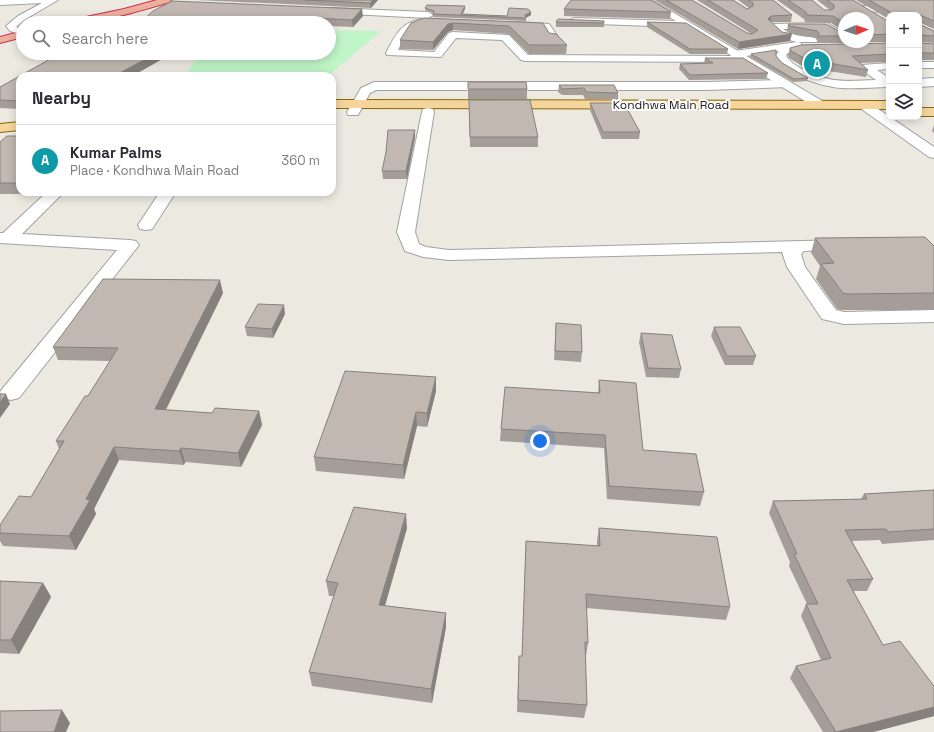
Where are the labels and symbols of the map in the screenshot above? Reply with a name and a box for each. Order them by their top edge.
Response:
north arrow [838,12,874,48]
pin: A [804,49,830,79]
street label: Kondhwa Main Road [613,97,729,113]
your location [530,431,550,451]

